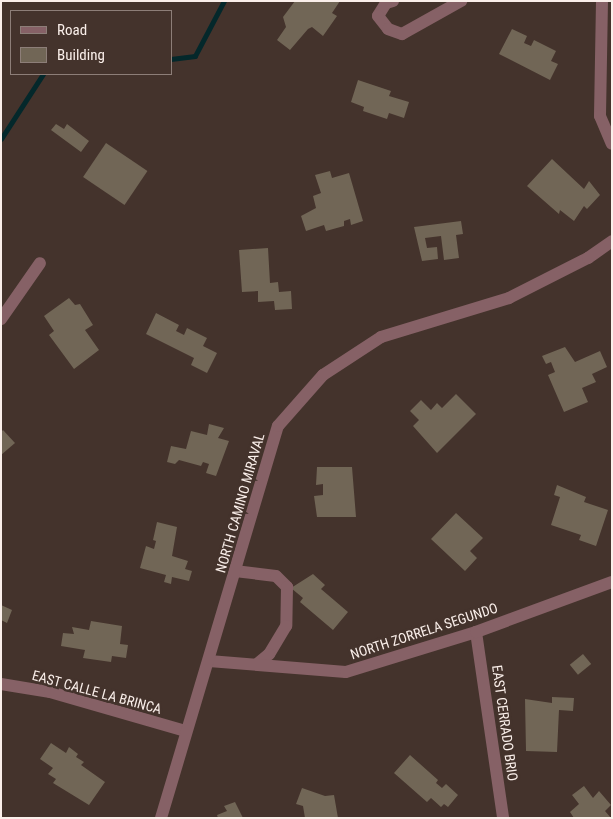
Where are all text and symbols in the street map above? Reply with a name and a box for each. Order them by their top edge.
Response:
legend [10,10,172,75]
text: Road [57,21,87,39]
text: Building [57,46,105,64]
street label: NORTH CAMINO MIRAVAL [212,431,268,575]
street label: NORTH ZORRELA SEGUNDO [348,599,500,663]
street label: EAST CERRADO BRIO [489,664,521,782]
street label: EAST CALLE LA BRINCA [30,667,164,717]

